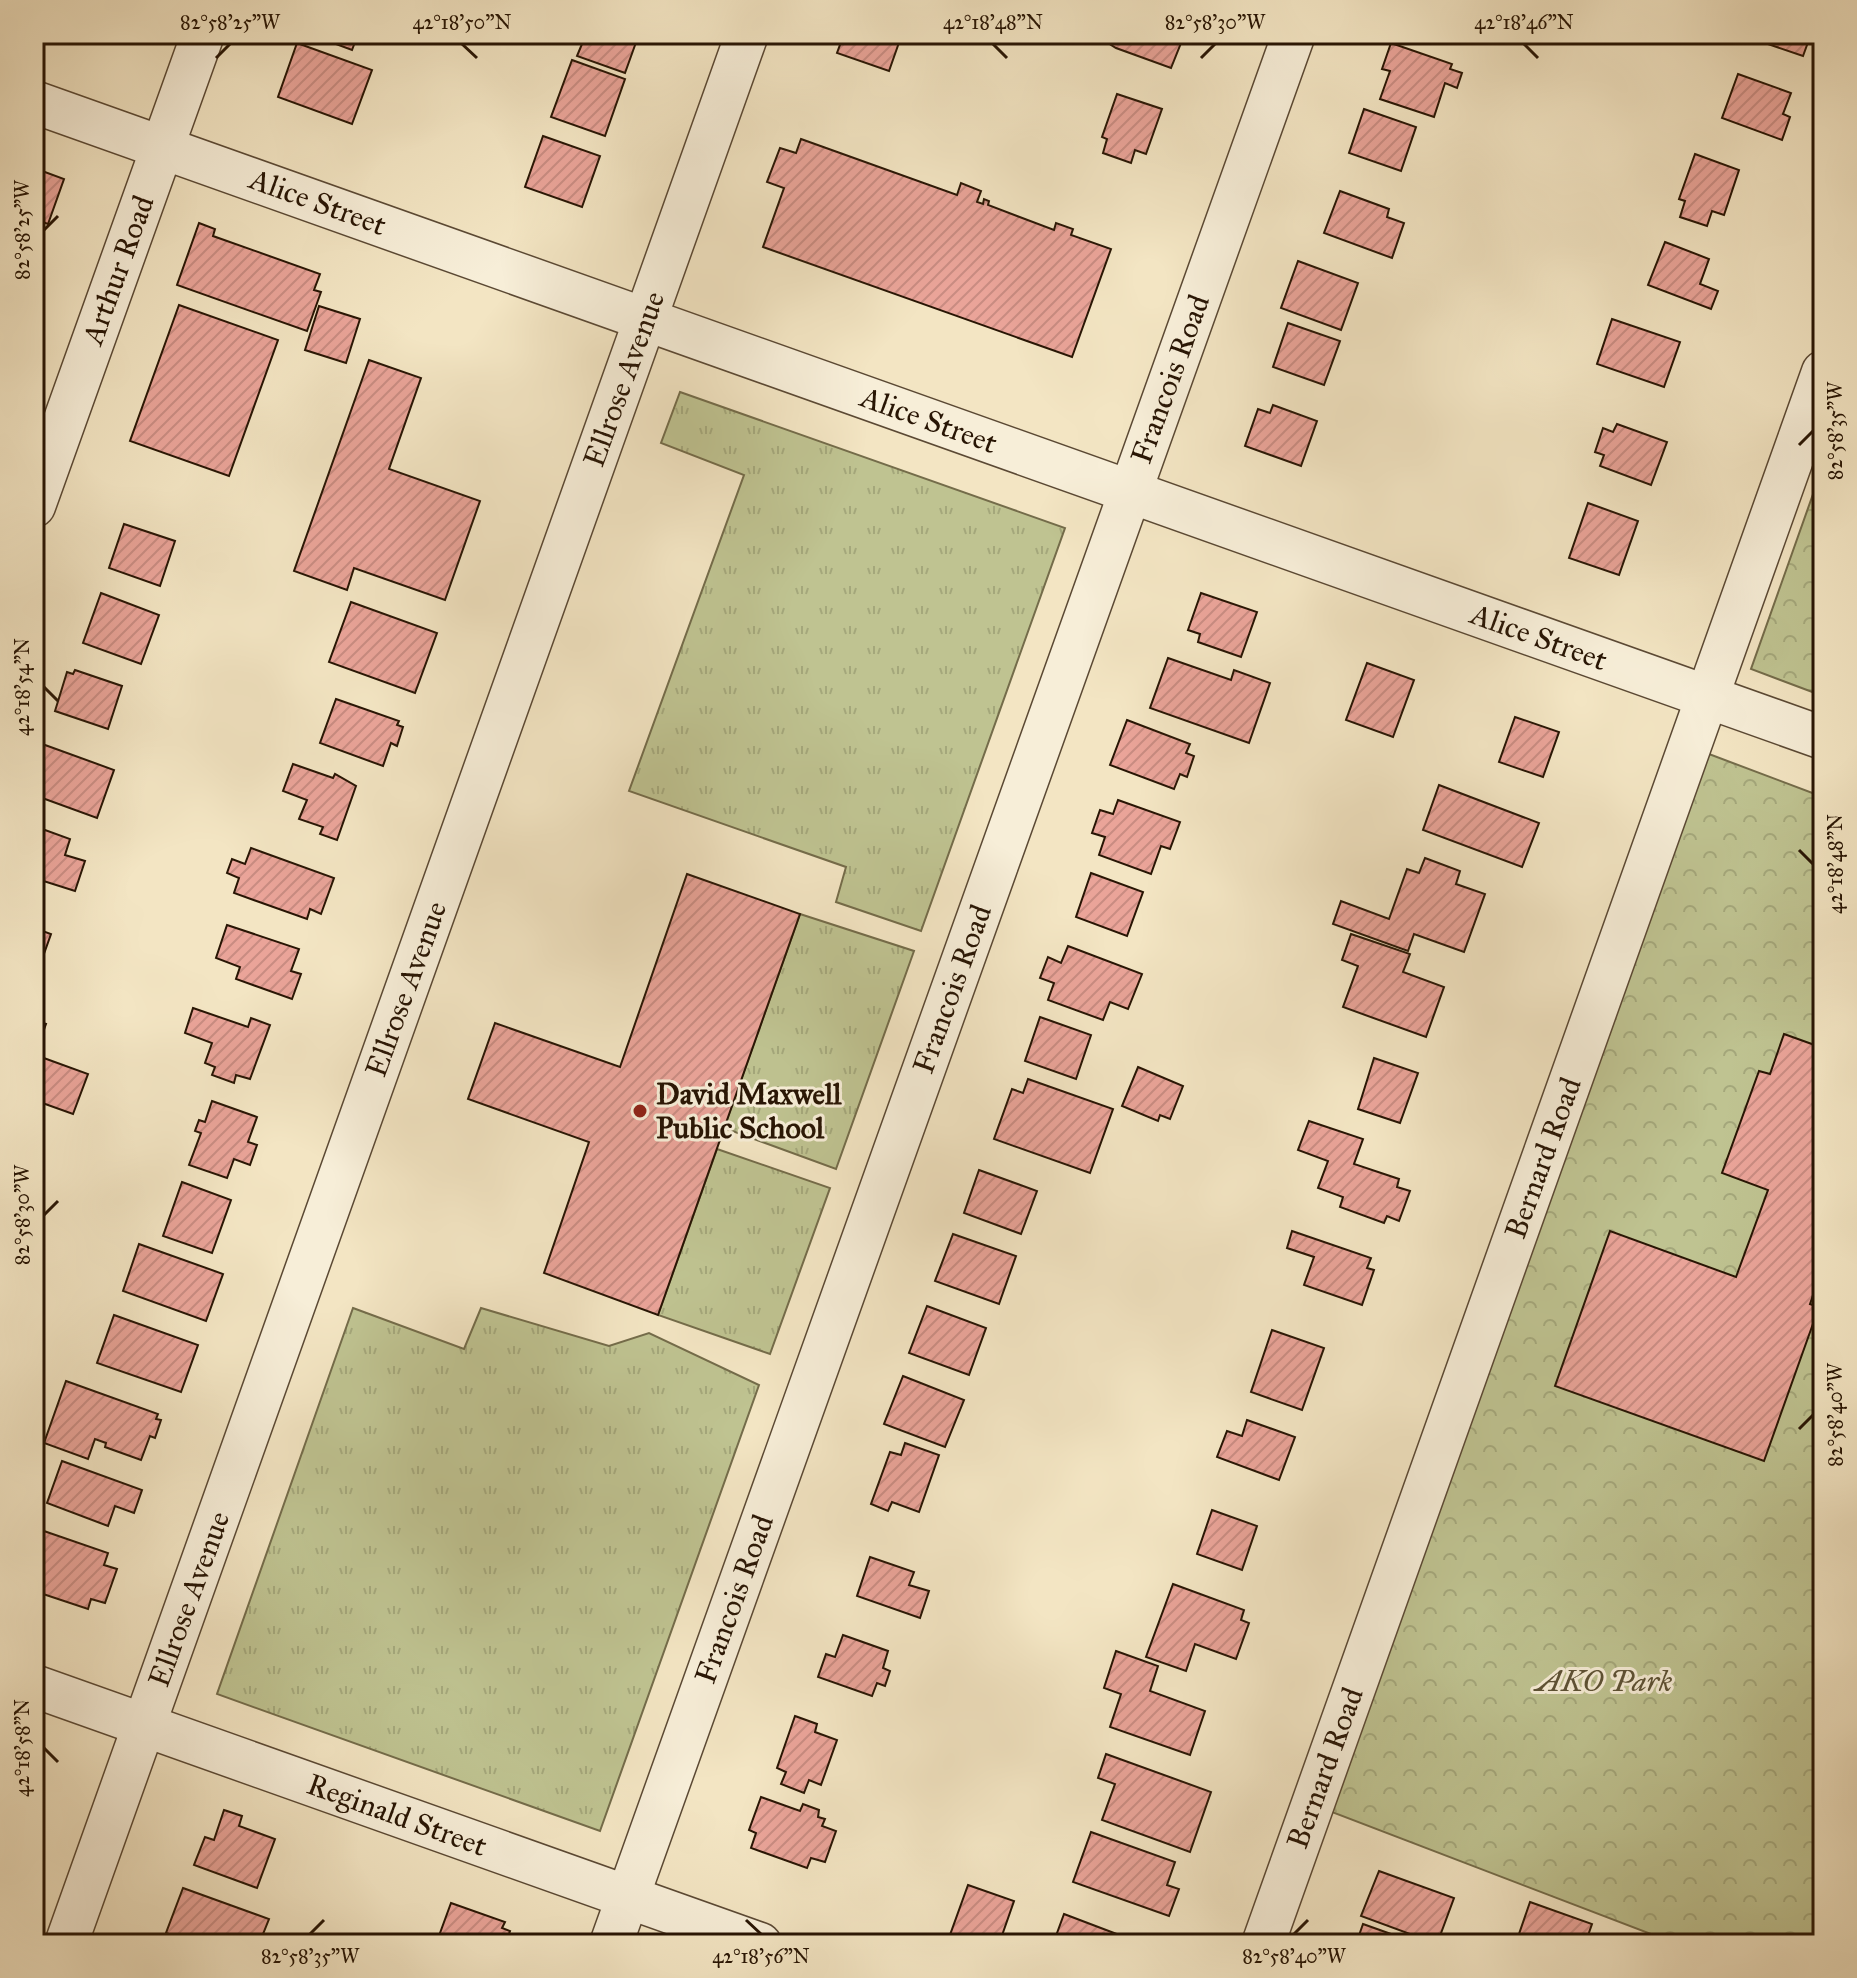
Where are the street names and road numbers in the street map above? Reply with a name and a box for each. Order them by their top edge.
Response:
street label: Alice Street [243,160,392,243]
street label: Arthur Road [74,190,162,351]
street label: Ellrose Avenue [576,286,672,472]
street label: Francois Road [1123,290,1217,468]
street label: Alice Street [854,378,1003,461]
street label: Alice Street [1464,595,1613,678]
street label: Ellrose Avenue [358,896,454,1082]
street label: Francois Road [905,900,999,1078]
street label: Bernard Road [1497,1072,1589,1244]
street label: Ellrose Avenue [141,1506,237,1692]
street label: Francois Road [687,1510,781,1688]
street label: Bernard Road [1279,1682,1371,1854]
street label: Reginald Street [302,1766,492,1864]

